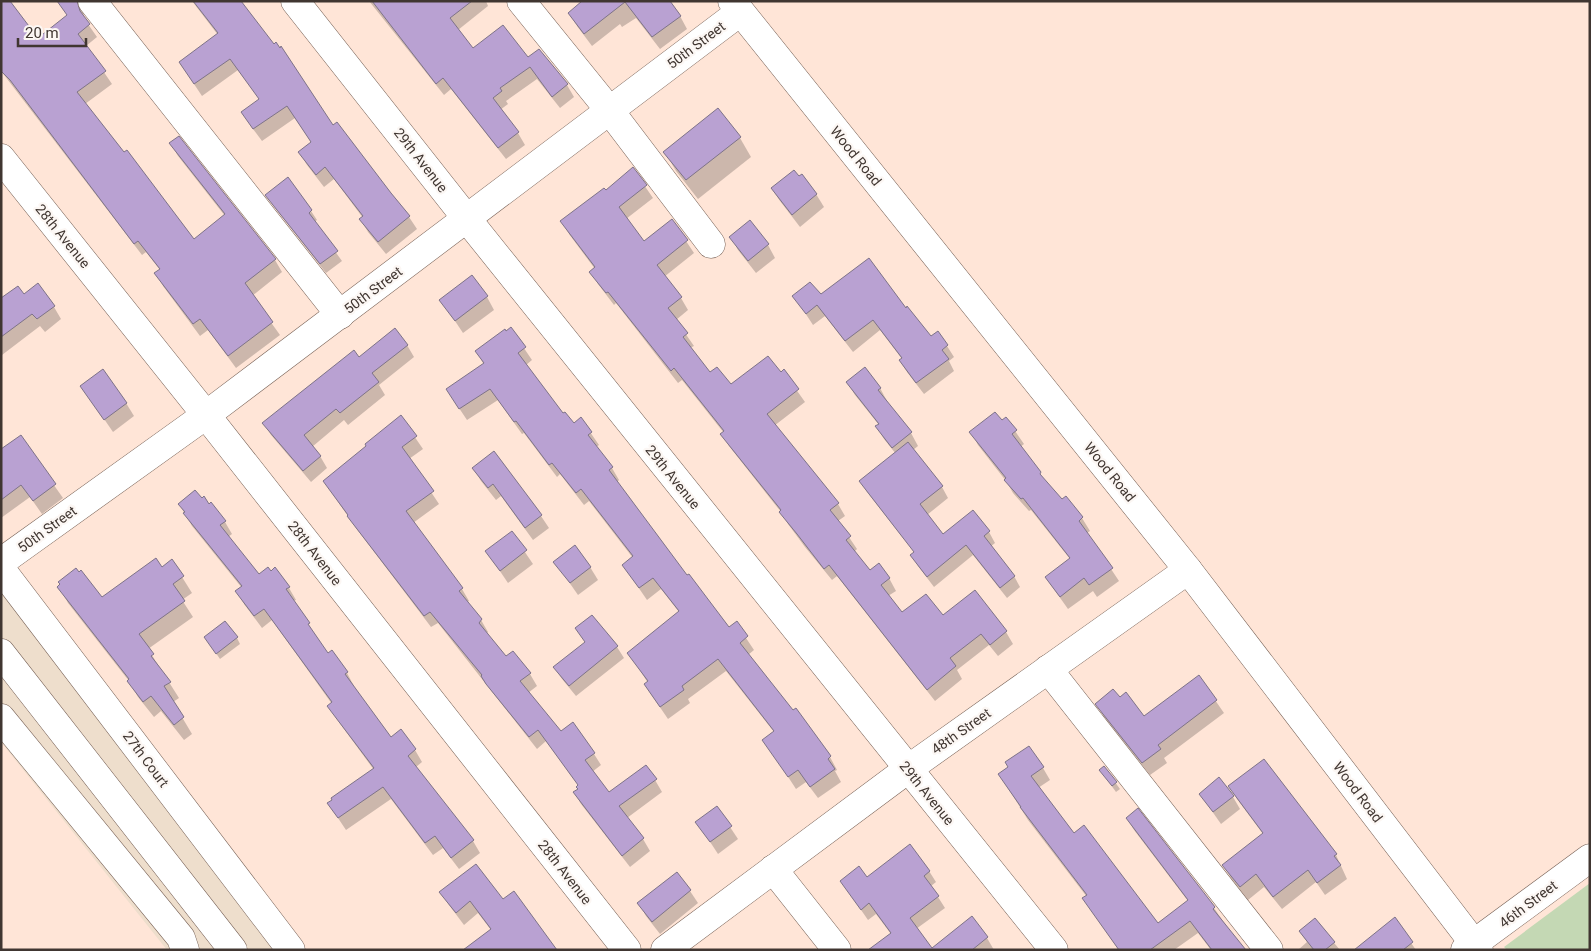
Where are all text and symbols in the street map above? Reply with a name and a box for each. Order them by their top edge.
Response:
scale bar [18,15,85,47]
street label: 50th Street [664,18,728,72]
text: 20 m [25,24,59,42]
street label: Wood Road [827,123,885,189]
street label: 29th Avenue [391,125,451,195]
street label: 28th Avenue [32,201,94,271]
street label: 50th Street [341,263,405,317]
street label: Wood Road [1081,439,1139,505]
street label: 29th Avenue [642,442,704,512]
street label: 50th Street [15,502,80,556]
street label: 28th Avenue [285,518,345,588]
street label: 48th Street [928,705,994,757]
street label: 27th Court [120,728,172,790]
street label: 29th Avenue [896,758,958,828]
street label: Wood Road [1330,759,1386,825]
street label: 28th Avenue [535,837,595,907]
street label: 46th Street [1496,877,1560,931]

